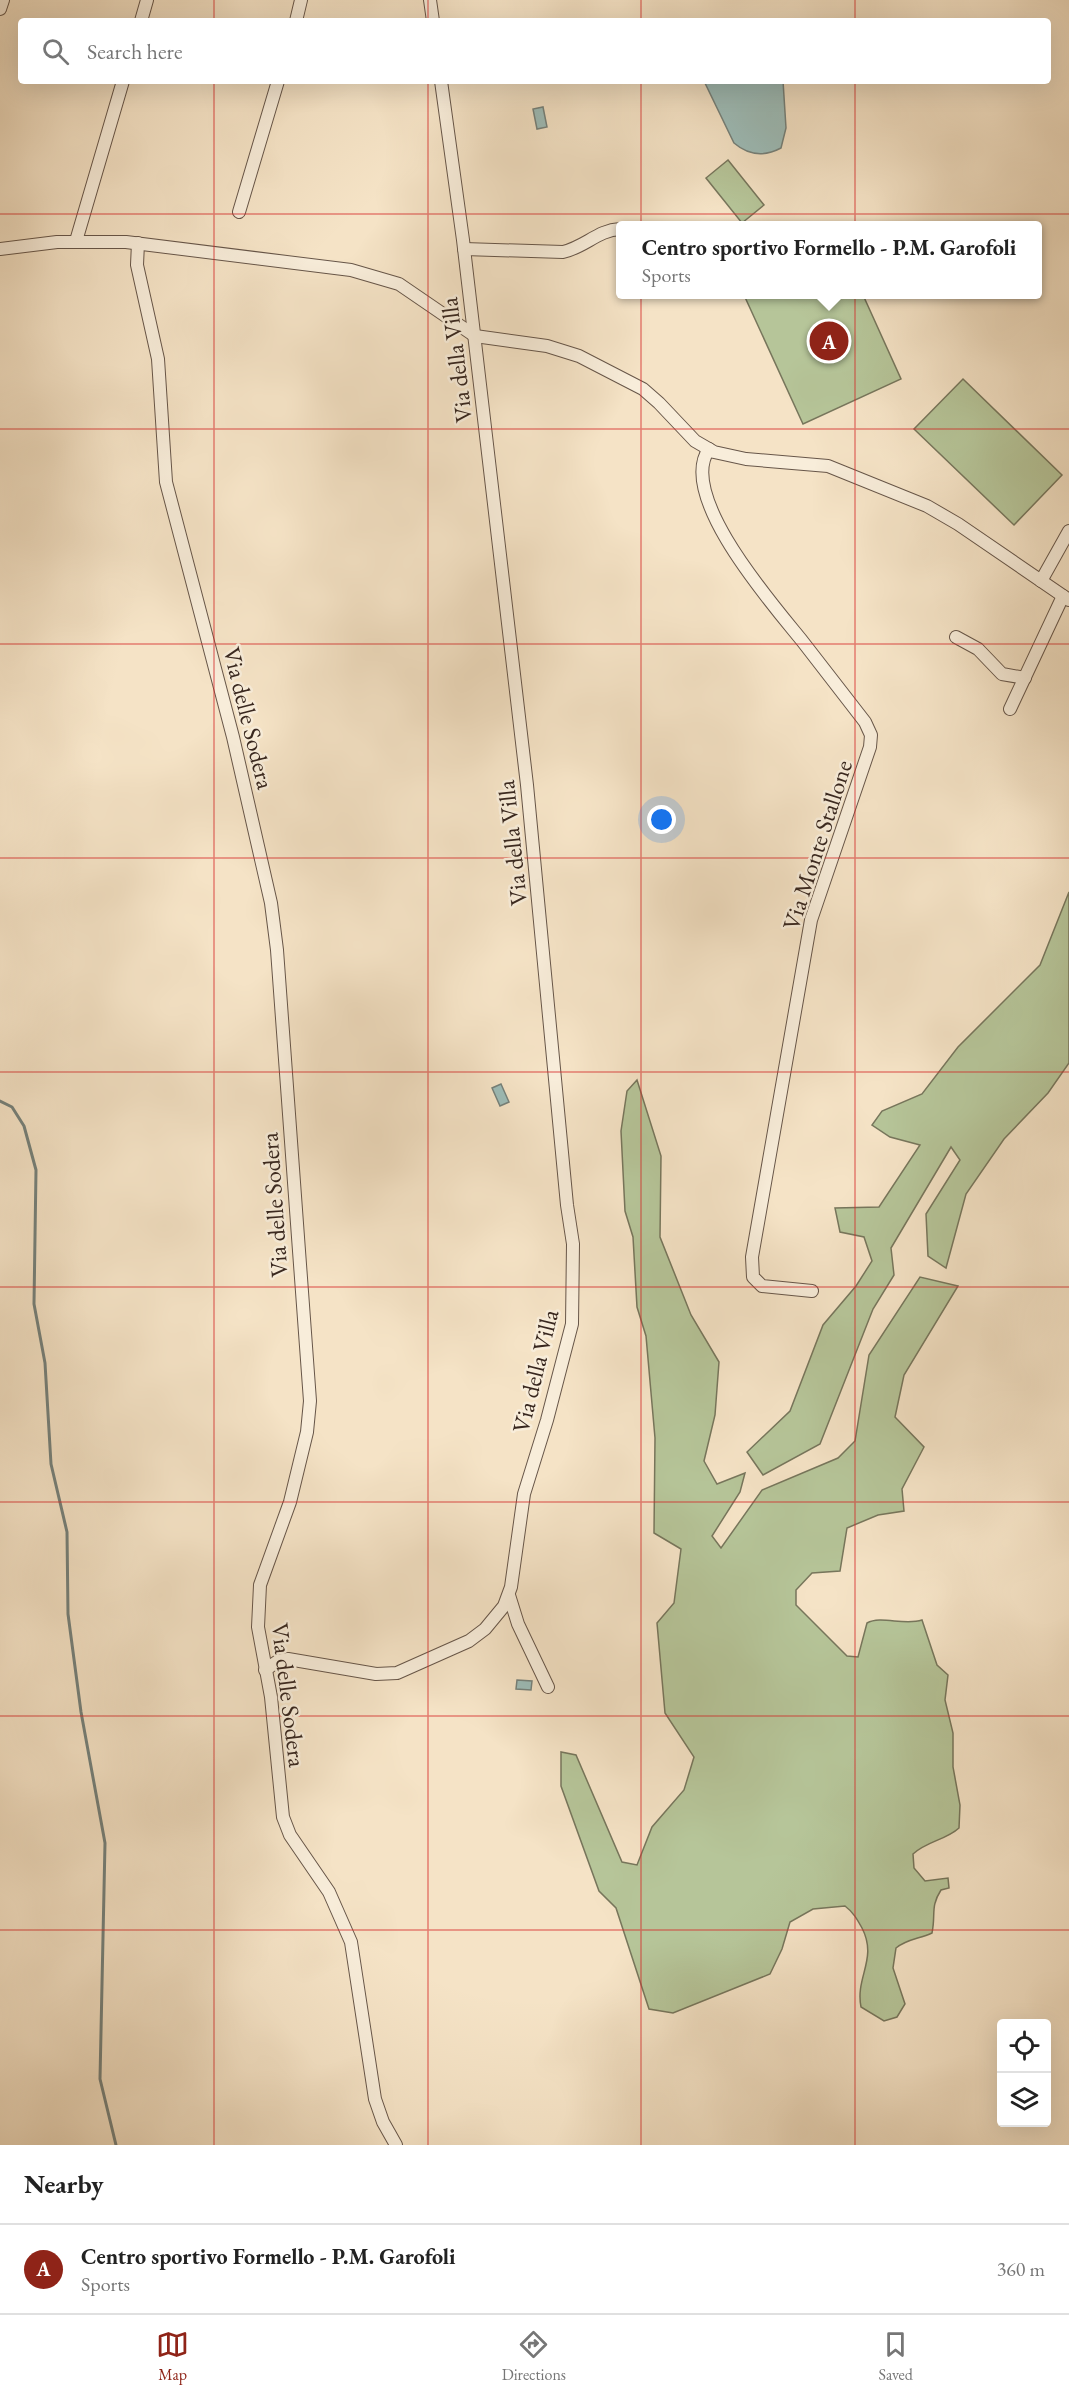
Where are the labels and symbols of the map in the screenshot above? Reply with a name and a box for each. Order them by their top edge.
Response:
street label: Via della Villa [433,295,479,424]
pin: A [810,318,848,364]
street label: Via delle Sodera [216,644,282,793]
street label: Via Monte Stallone [775,756,859,934]
street label: Via della Villa [490,778,534,907]
your location [647,805,676,834]
street label: Via delle Sodera [253,1131,295,1279]
street label: Via della Villa [505,1306,565,1436]
street label: Via delle Sodera [265,1621,313,1769]

